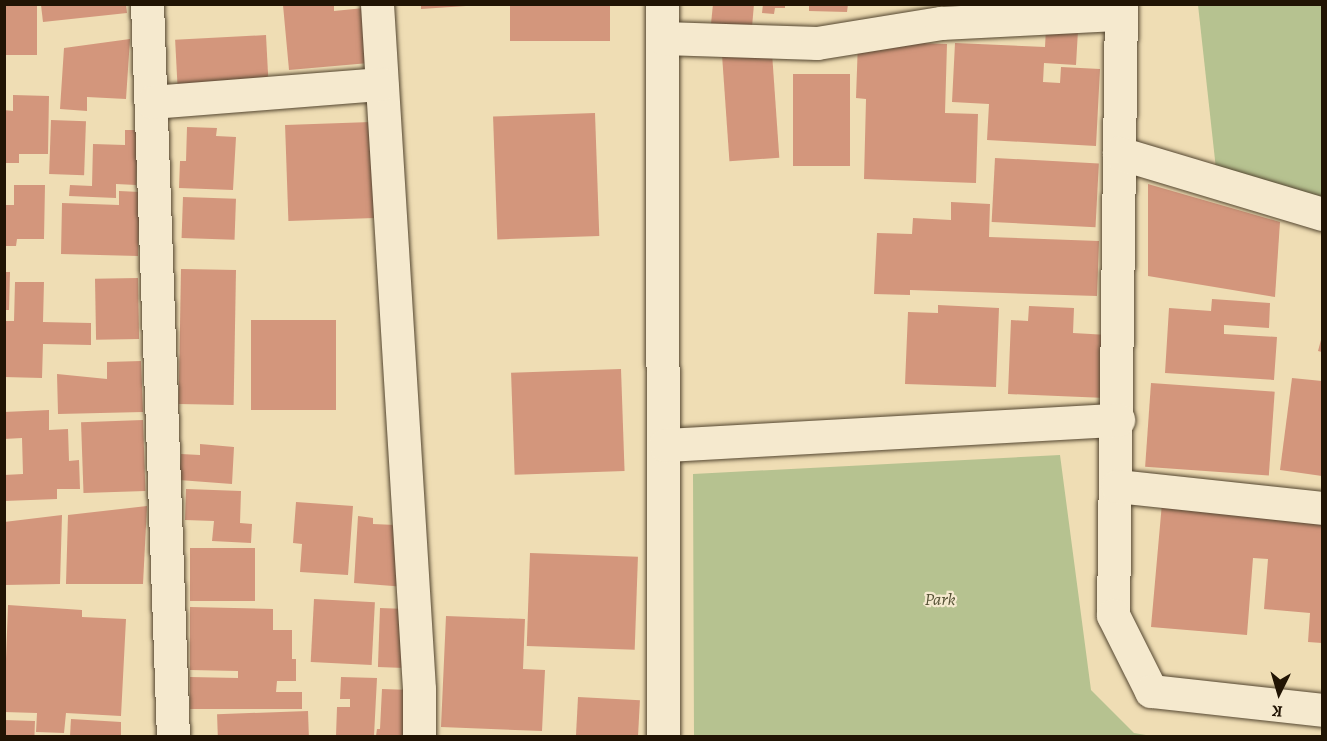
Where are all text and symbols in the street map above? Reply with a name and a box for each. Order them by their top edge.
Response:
park label: Park [924,588,956,610]
north arrow [1249,663,1309,723]
text: K [1271,700,1284,722]

